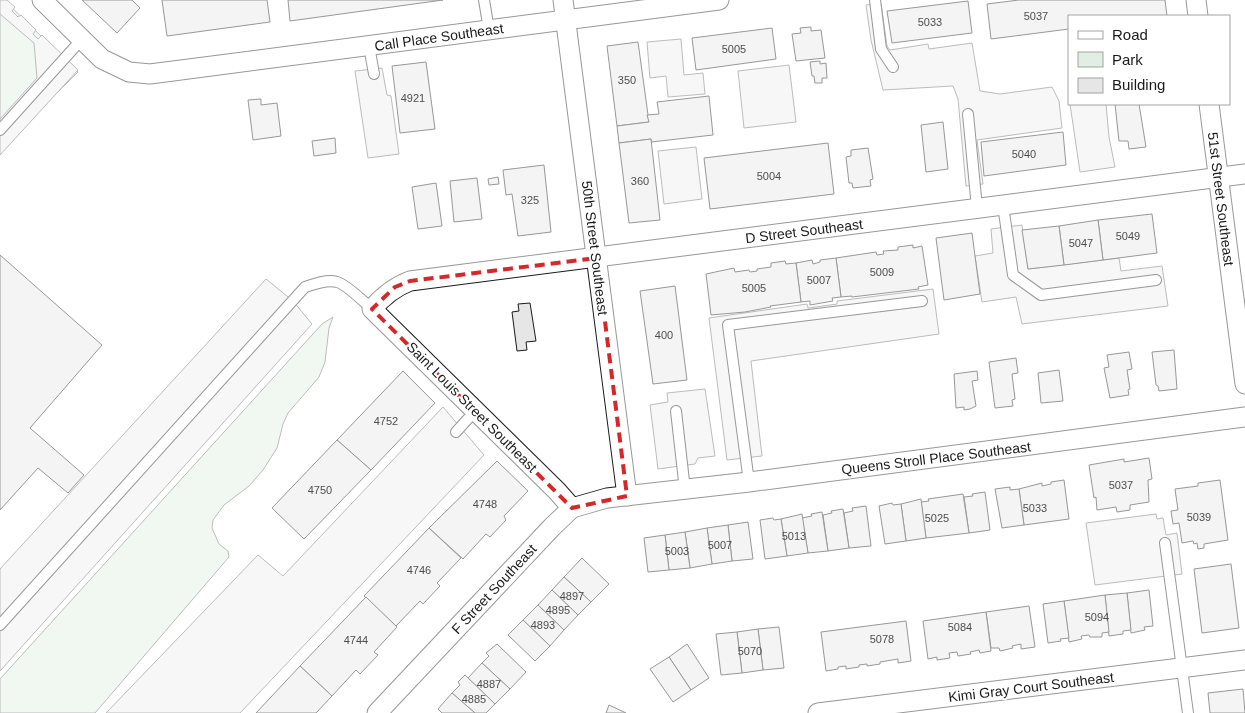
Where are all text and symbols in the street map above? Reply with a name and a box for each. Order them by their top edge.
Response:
house number: 5037 [1024,10,1048,22]
legend [1068,15,1230,105]
house number: 5033 [918,16,942,28]
street label: Call Place Southeast [374,20,505,54]
text: Road [1112,26,1148,43]
house number: 5005 [722,43,746,55]
text: Park [1112,51,1143,68]
house number: 350 [618,74,636,86]
text: Building [1112,76,1165,93]
house number: 4921 [401,92,425,104]
street label: 51st Street Southeast [1205,131,1237,267]
house number: 5040 [1012,148,1036,160]
house number: 5004 [757,170,781,182]
house number: 360 [631,175,649,187]
street label: 50th Street Southeast [579,180,611,316]
house number: 325 [521,194,539,206]
street label: D Street Southeast [744,216,864,246]
house number: 5049 [1116,230,1140,242]
house number: 5047 [1069,237,1093,249]
house number: 5009 [870,266,894,278]
house number: 5007 [807,274,831,286]
house number: 5005 [742,282,766,294]
house number: 400 [655,329,673,341]
street label: Saint Louis Street Southeast [404,339,540,475]
house number: 4752 [374,415,398,427]
street label: Queens Stroll Place Southeast [840,438,1032,478]
house number: 5037 [1109,479,1133,491]
house number: 4750 [308,484,332,496]
house number: 4748 [473,498,497,510]
house number: 5033 [1023,502,1047,514]
house number: 5039 [1187,511,1211,523]
house number: 5025 [925,512,949,524]
house number: 5013 [782,530,806,542]
house number: 5007 [708,539,732,551]
street label: F Street Southeast [448,541,540,637]
house number: 5003 [665,545,689,557]
house number: 4746 [407,564,431,576]
house number: 4897 [560,590,584,602]
house number: 4895 [546,604,570,616]
house number: 5094 [1085,611,1109,623]
house number: 4893 [531,619,555,631]
house number: 5084 [948,621,972,633]
house number: 5078 [870,633,894,645]
house number: 4744 [344,634,368,646]
house number: 5070 [738,645,762,657]
street label: Kimi Gray Court Southeast [947,669,1115,705]
house number: 4887 [477,678,501,690]
house number: 4885 [462,693,486,705]

